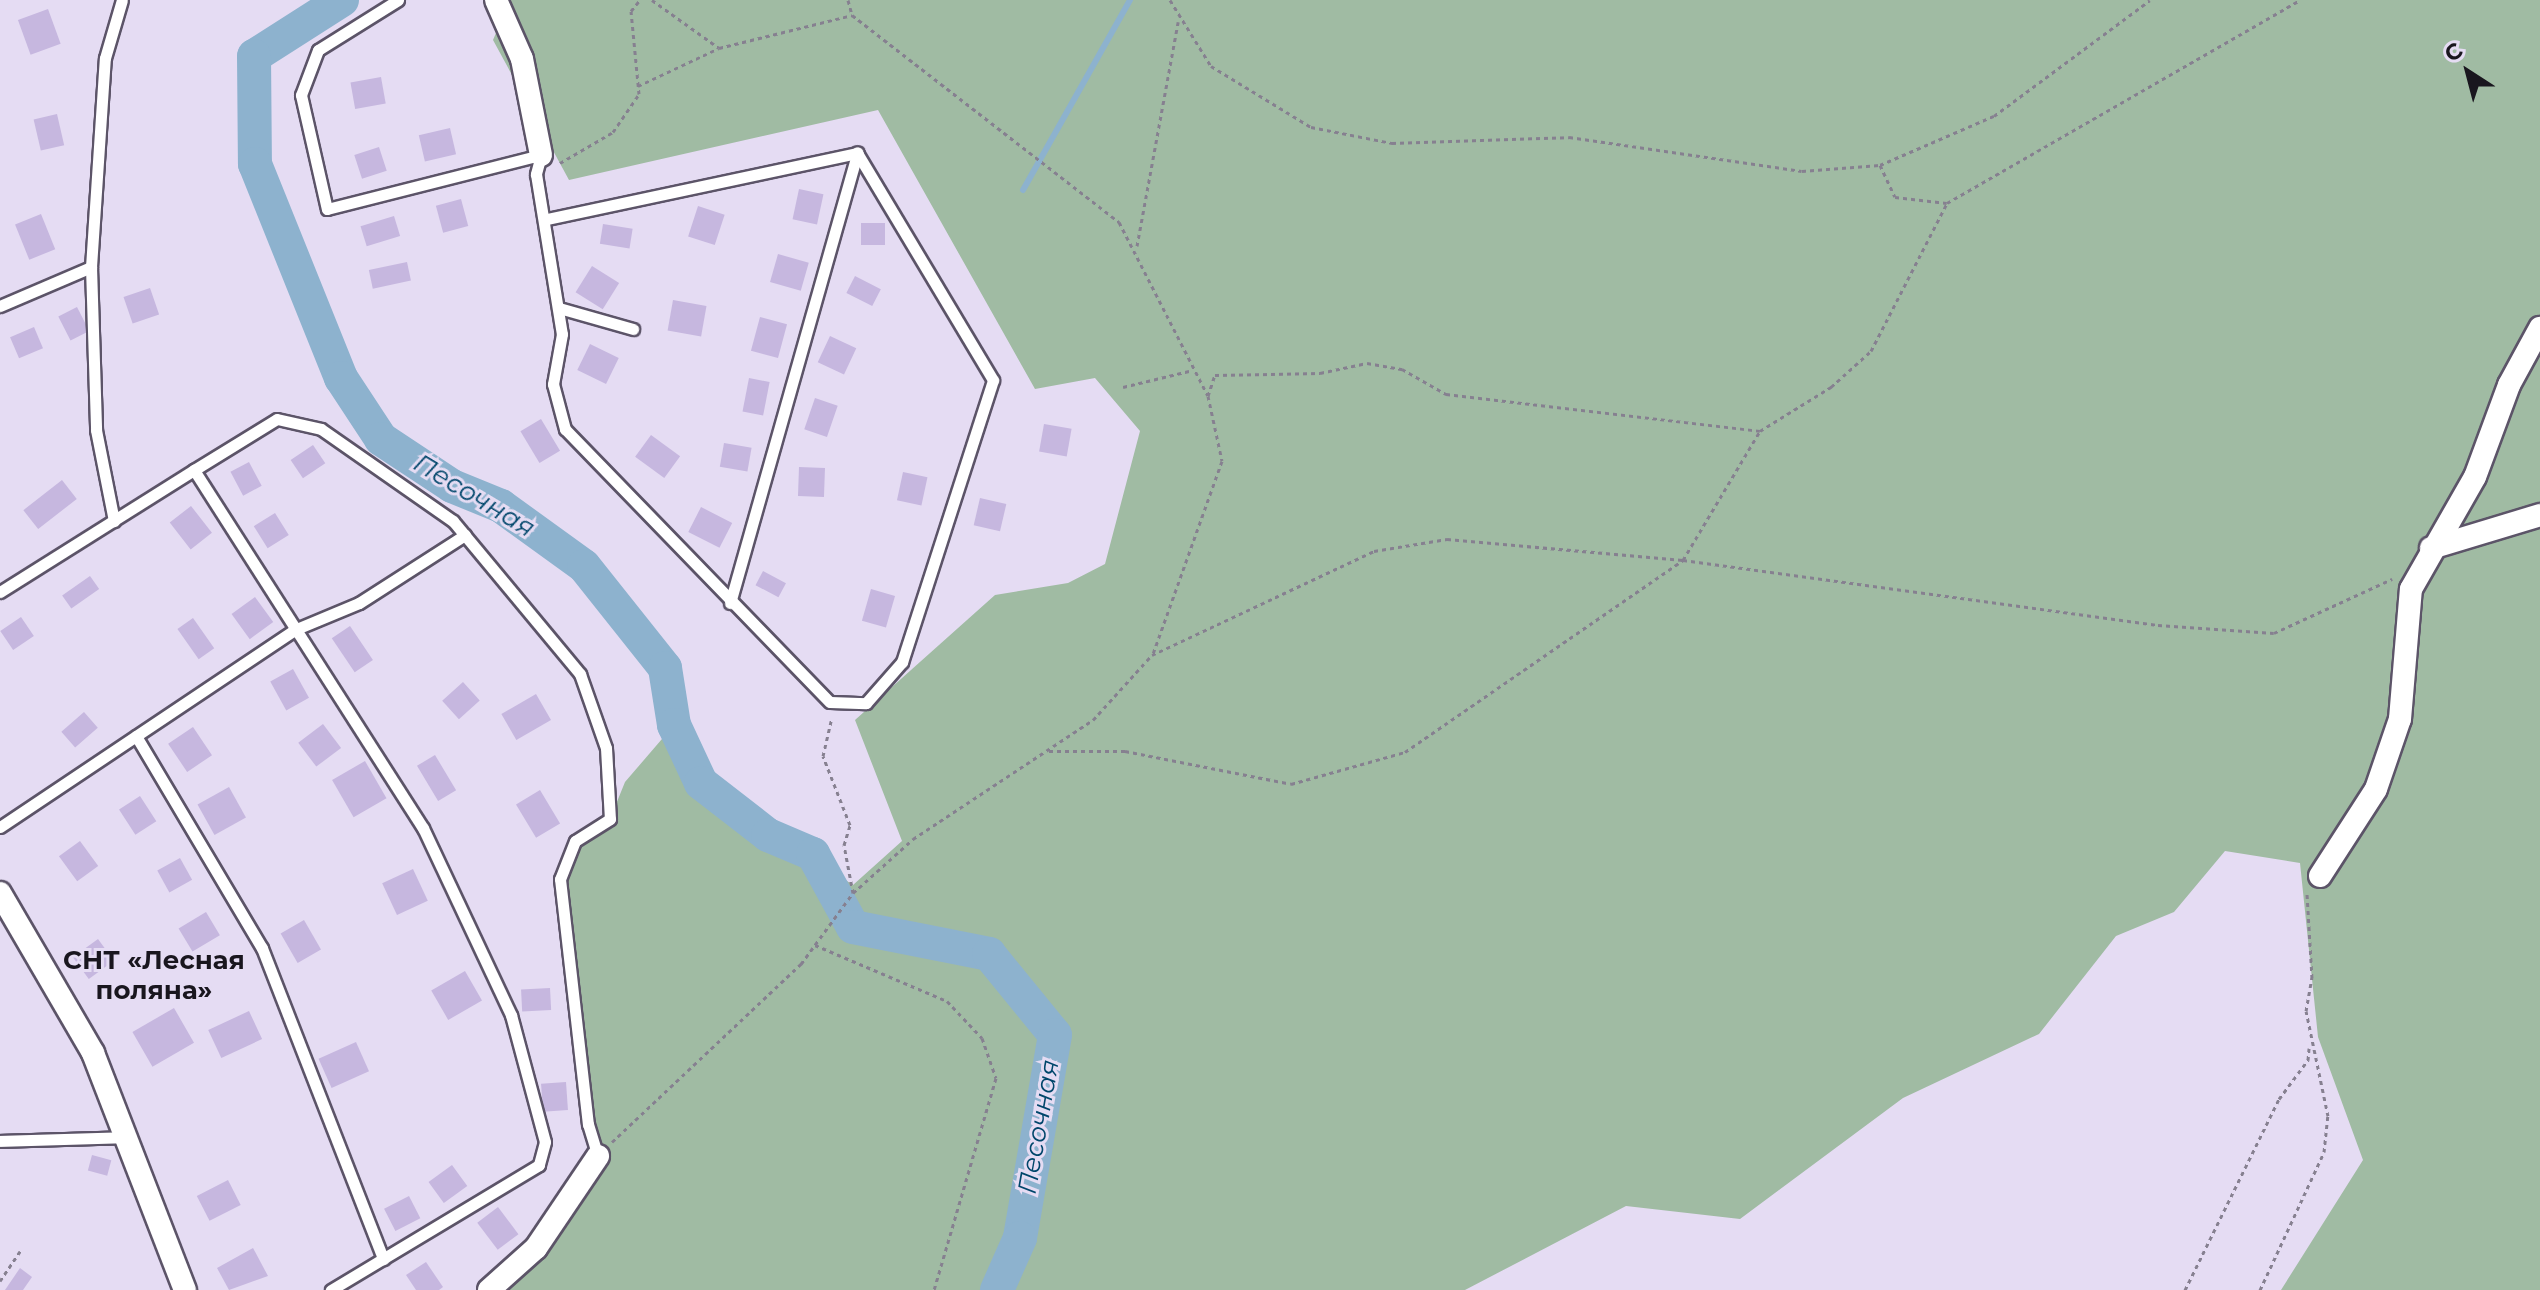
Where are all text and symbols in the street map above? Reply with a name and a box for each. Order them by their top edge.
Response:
north arrow [2428,32,2508,112]
text: С [2439,37,2468,68]
water label: Песочная [408,448,540,544]
district label: СНТ «Лесная поляна» [63,945,245,1006]
water label: Песочная [1012,1057,1066,1197]

